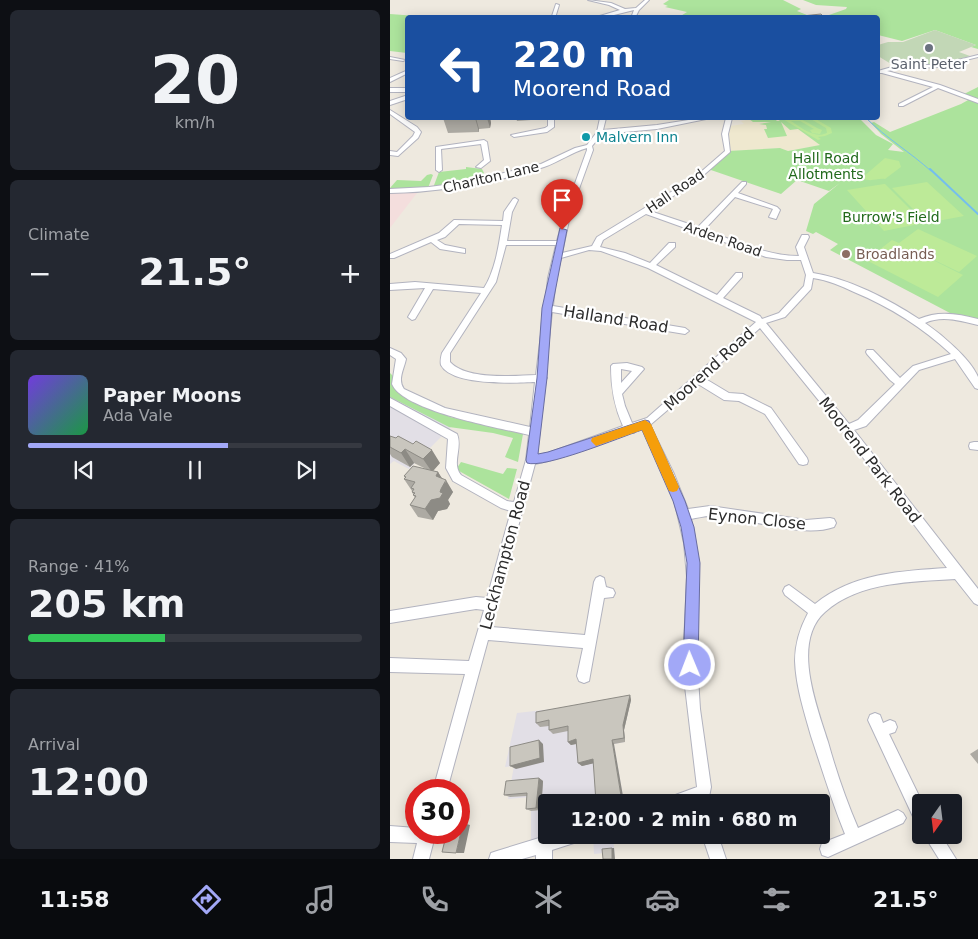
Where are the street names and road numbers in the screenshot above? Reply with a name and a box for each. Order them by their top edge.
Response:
street label: Charlton Lane [441,158,541,196]
street label: Hall Road [643,166,707,216]
street label: Arden Road [682,218,764,260]
street label: Halland Road [562,301,670,337]
street label: Moorend Road [660,323,758,415]
street label: Moorend Park Road [815,393,925,527]
street label: Leckhampton Road [476,478,534,632]
street label: Eynon Close [707,504,807,534]

